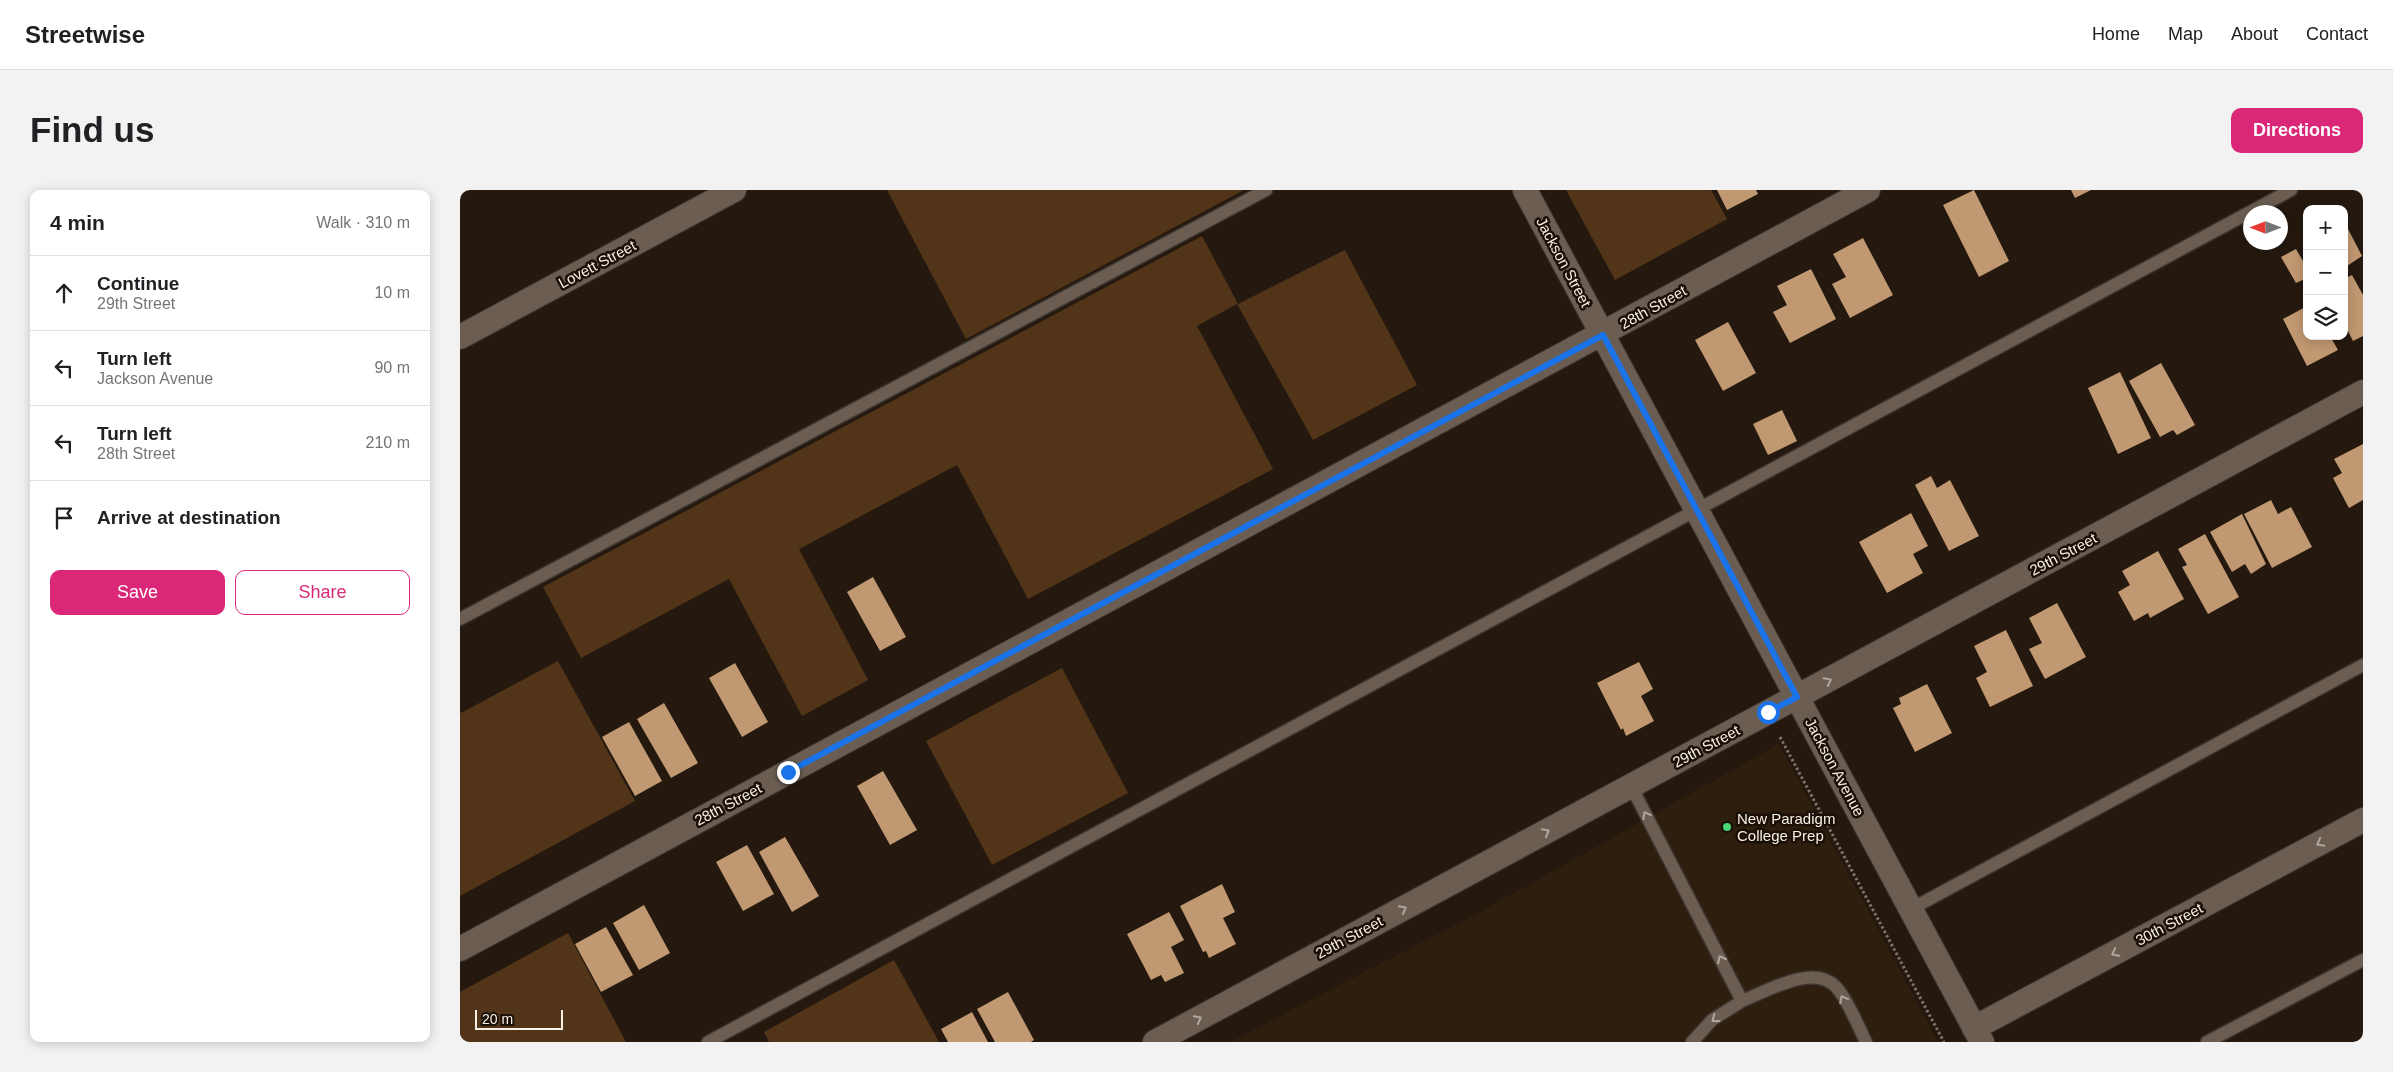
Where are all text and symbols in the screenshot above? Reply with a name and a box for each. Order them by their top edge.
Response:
text: Streetwise [25,21,145,48]
text: Home [2092,24,2140,44]
text: Map [2168,24,2203,44]
text: About [2231,24,2278,44]
text: Contact [2306,24,2368,44]
button: Directions [2231,108,2363,153]
text: Find us [30,110,154,149]
north arrow [2243,205,2288,250]
map controls [2303,205,2348,340]
button: + [2303,205,2348,250]
text: 4 min [50,211,105,234]
text: Walk · 310 m [316,214,410,231]
street label: Jackson Street [1533,214,1595,311]
street label: Lovett Street [555,236,639,291]
button: − [2303,250,2348,295]
text: Continue [97,273,179,294]
icon: ahead [50,279,78,307]
street label: 28th Street [1617,281,1690,332]
text: 10 m [374,284,410,301]
text: 29th Street [97,295,175,312]
button: layers [2303,295,2348,340]
text: Turn left [97,348,172,369]
icon: left [50,354,78,382]
text: 90 m [374,359,410,376]
text: Jackson Avenue [97,370,213,387]
text: Turn left [97,423,172,444]
icon: left [50,429,78,457]
text: 210 m [366,434,410,451]
text: 28th Street [97,445,175,462]
icon: arrive [50,504,78,532]
text: Arrive at destination [97,507,281,528]
street label: 29th Street [2027,529,2100,579]
button: Save [50,570,225,615]
button: Share [235,570,410,615]
one-way arrow [1823,677,1832,687]
route start [1757,701,1780,724]
street label: Jackson Avenue [1802,715,1868,819]
street label: 29th Street [1670,721,1743,771]
route end [777,761,800,784]
street label: 28th Street [692,779,765,829]
place label: New Paradigm College Prep [1737,810,1835,844]
one-way arrow [1642,811,1652,820]
marker: New Paradigm College Prep [1721,821,1733,833]
one-way arrow [1540,828,1549,838]
one-way arrow [2316,837,2325,847]
street label: 30th Street [2133,899,2206,949]
one-way arrow [1397,905,1406,915]
street label: 29th Street [1313,912,1386,962]
one-way arrow [2111,947,2120,957]
one-way arrow [1717,955,1727,964]
one-way arrow [1839,996,1849,1005]
scale bar [475,1007,562,1030]
text: 20 m [482,1011,513,1027]
one-way arrow [1712,1014,1721,1022]
one-way arrow [1193,1015,1202,1025]

